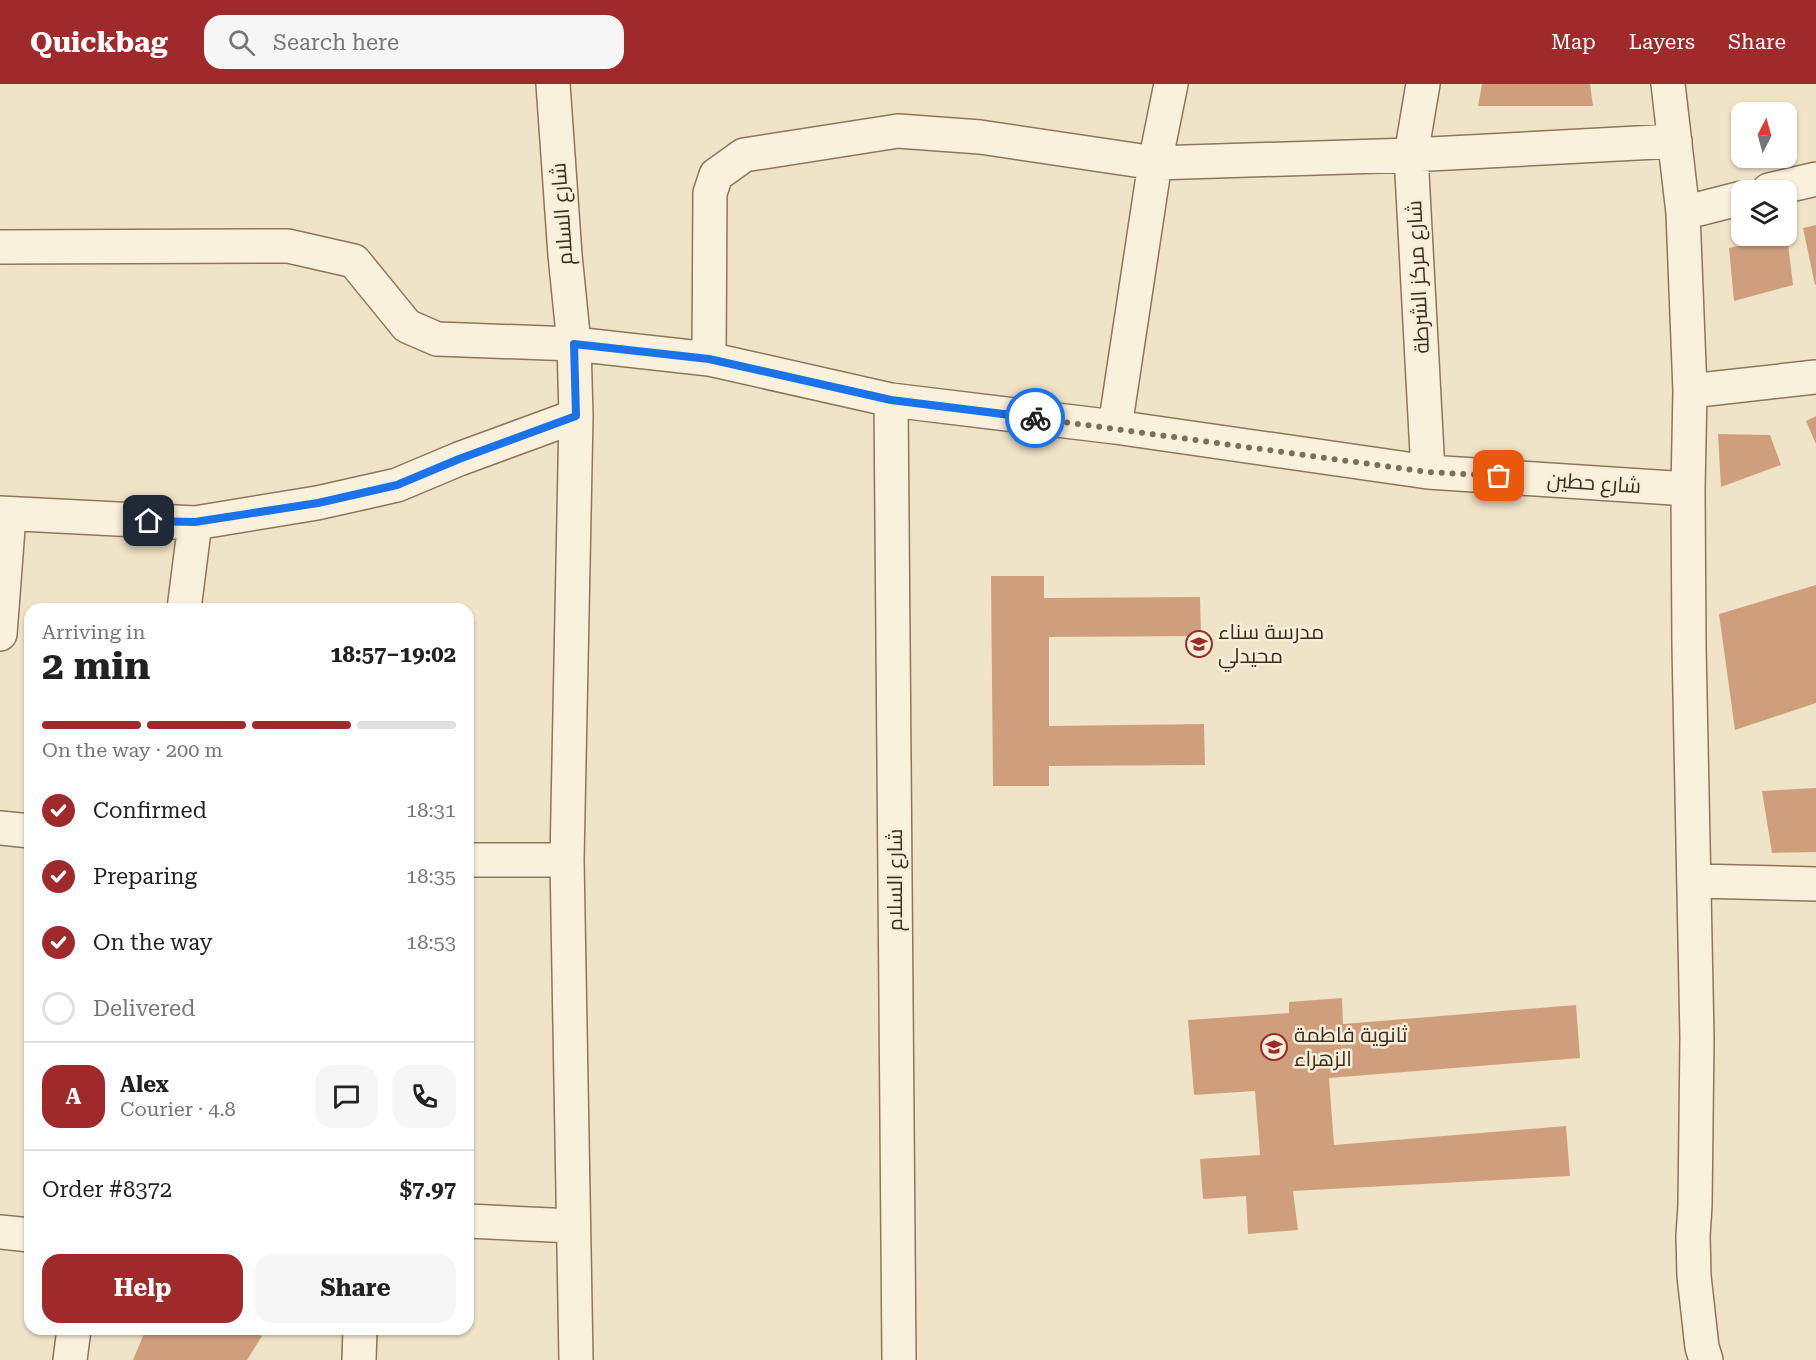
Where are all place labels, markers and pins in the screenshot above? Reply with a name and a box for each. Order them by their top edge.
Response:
pin [1473,450,1524,501]
pin [123,495,174,546]
place label: مدرسة سناء محيدلي [1218,620,1324,672]
school or university icon: مدرسة سناء محيدلي [1184,629,1214,659]
place label: ثانوية فاطمة الزهراء [1294,1023,1408,1071]
school or university icon: ثانوية فاطمة الزهراء [1259,1032,1289,1062]

